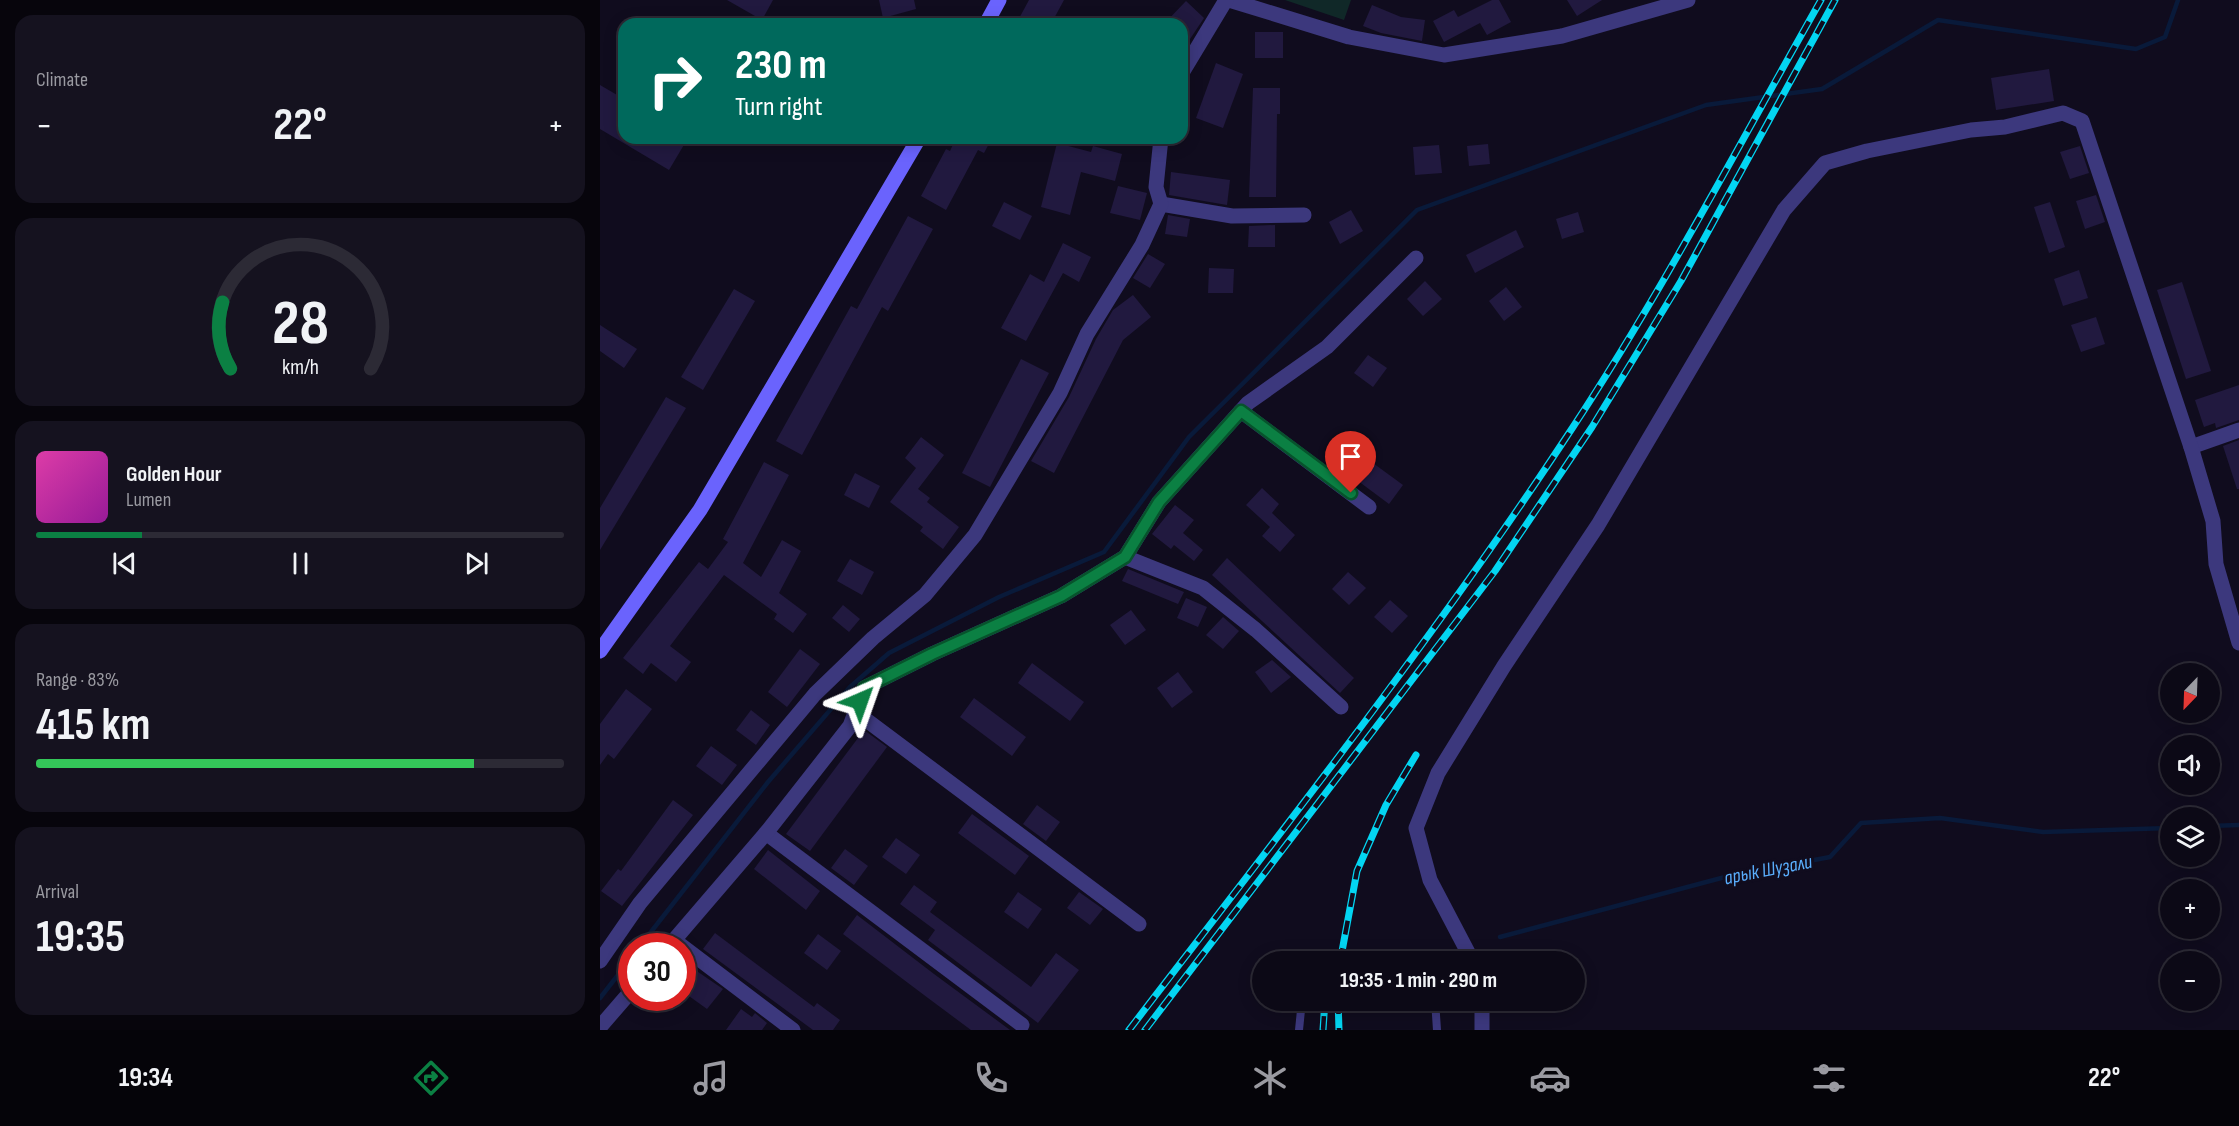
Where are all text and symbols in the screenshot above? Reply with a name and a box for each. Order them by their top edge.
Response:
text: 230 m [735,40,827,91]
icon: right [636,42,714,120]
text: Climate [36,68,88,92]
text: Turn right [735,91,822,123]
text: 22° [273,98,327,153]
text: − [36,106,52,146]
text: + [548,106,564,146]
text: 28 [272,287,328,362]
text: km/h [281,355,319,380]
pin [1325,431,1376,493]
icon: arrive [1334,440,1367,473]
text: Golden Hour [126,461,222,488]
text: Lumen [126,488,171,512]
icon: previous [108,547,141,580]
icon: pause [284,547,317,580]
icon: next [460,547,493,580]
north arrow [2160,663,2220,723]
map controls [2160,663,2220,1011]
text: Range · 83% [36,668,119,692]
position arrow [828,669,892,733]
text: 415 km [36,698,150,753]
button: sound [2160,735,2220,795]
button: layers [2160,807,2220,867]
water label: арык Шузали [1722,850,1815,890]
button: + [2160,879,2220,939]
text: Arrival [36,880,79,904]
text: 19:35 [36,910,125,965]
speed limit sign: 30 [618,933,696,1011]
button: − [2160,951,2220,1011]
text: 19:35 · 1 min · 290 m [1340,967,1497,994]
icon: directions [410,1057,452,1099]
icon: music [690,1057,732,1099]
icon: phone [970,1057,1012,1099]
icon: climate [1249,1057,1291,1099]
icon: car [1529,1057,1571,1099]
icon: filters [1808,1057,1850,1099]
text: 19:34 [119,1062,173,1094]
text: 22° [2088,1062,2120,1094]

